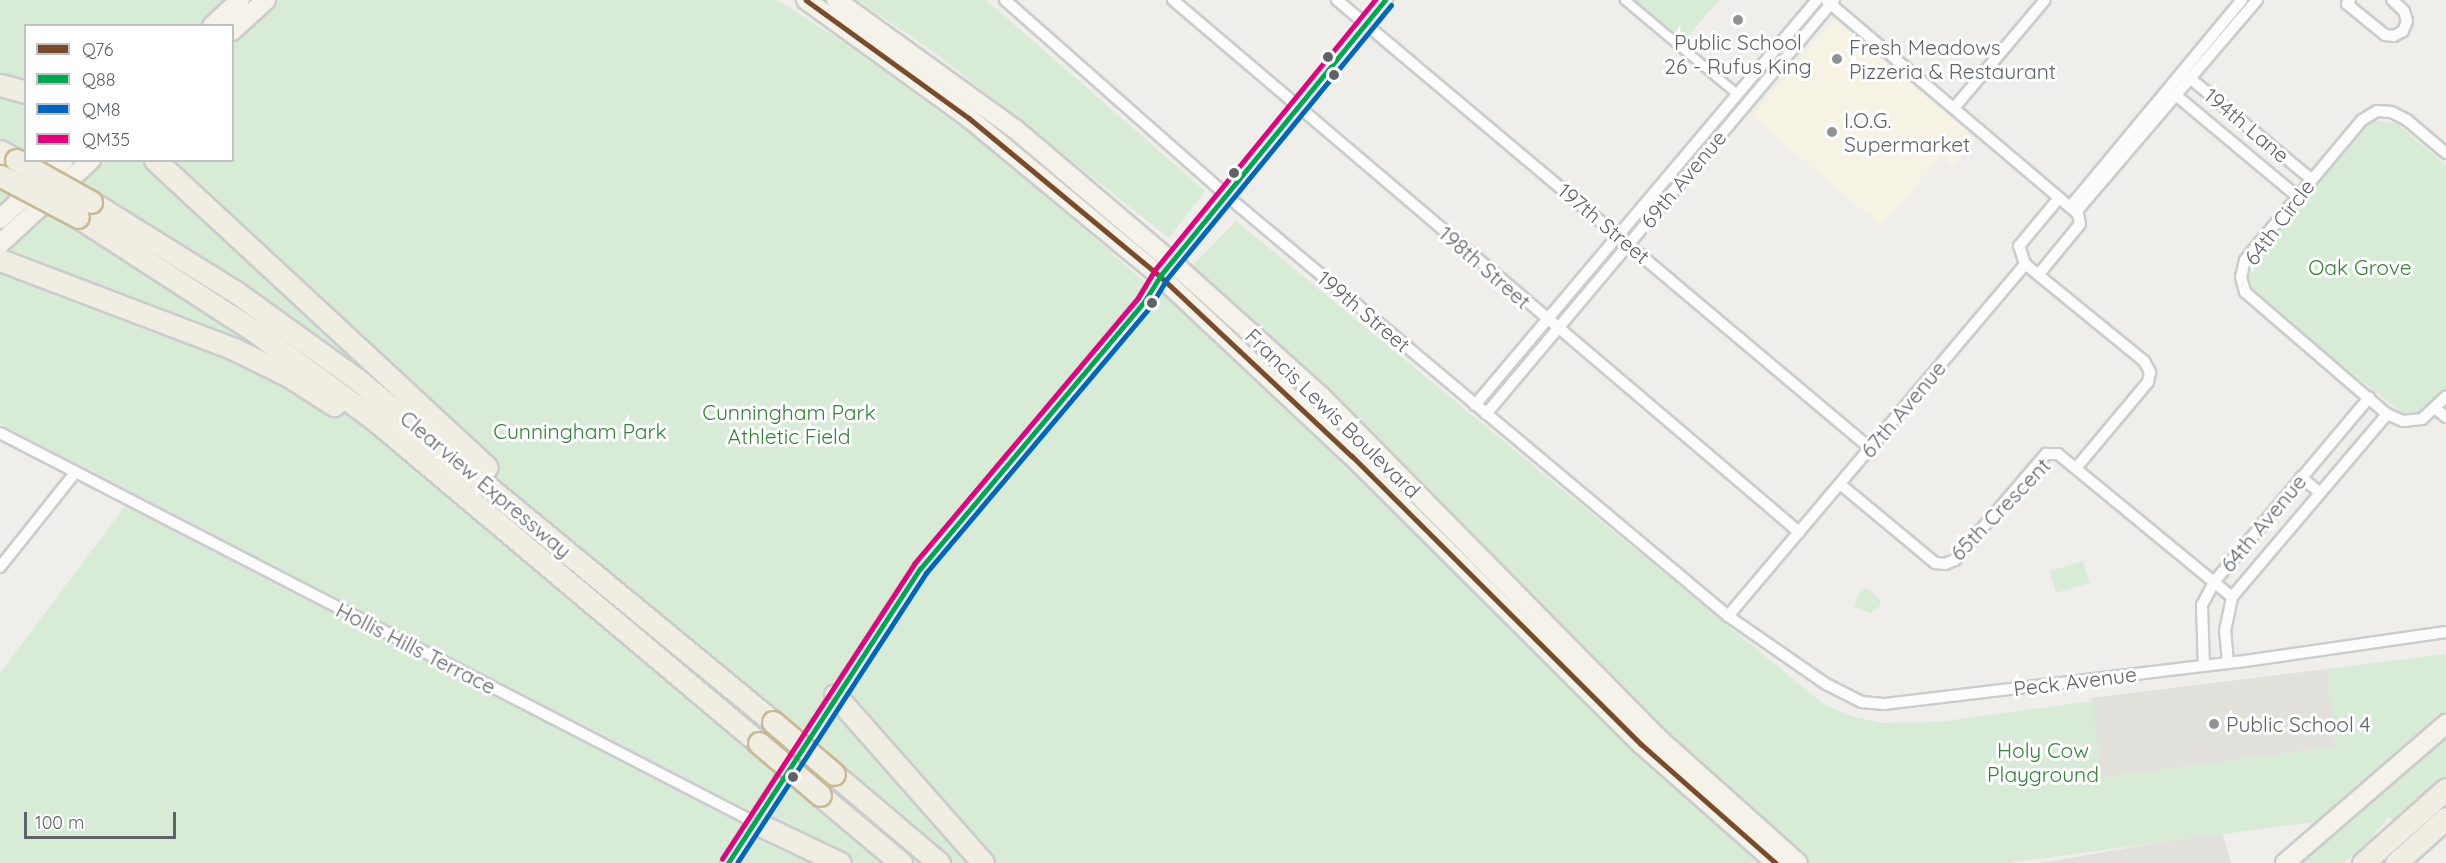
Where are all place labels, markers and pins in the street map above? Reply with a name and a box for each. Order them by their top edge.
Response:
marker: Public School 26 - Rufus King [1731,13,1745,27]
place label: Public School 26 - Rufus King [1664,29,1812,79]
place label: Fresh Meadows Pizzeria & Restaurant [1849,34,2056,84]
unlabelled marker [1322,51,1334,63]
marker: Fresh Meadows Pizzeria & Restaurant [1830,52,1844,66]
unlabelled marker [1328,69,1340,81]
place label: I.O.G. Supermarket [1844,107,1970,157]
marker: I.O.G. Supermarket [1825,125,1839,139]
unlabelled marker [1228,167,1240,179]
unlabelled marker [1146,297,1158,309]
place label: Public School 4 [2226,711,2371,737]
marker: Public School 4 [2207,717,2221,731]
unlabelled marker [787,771,799,783]

